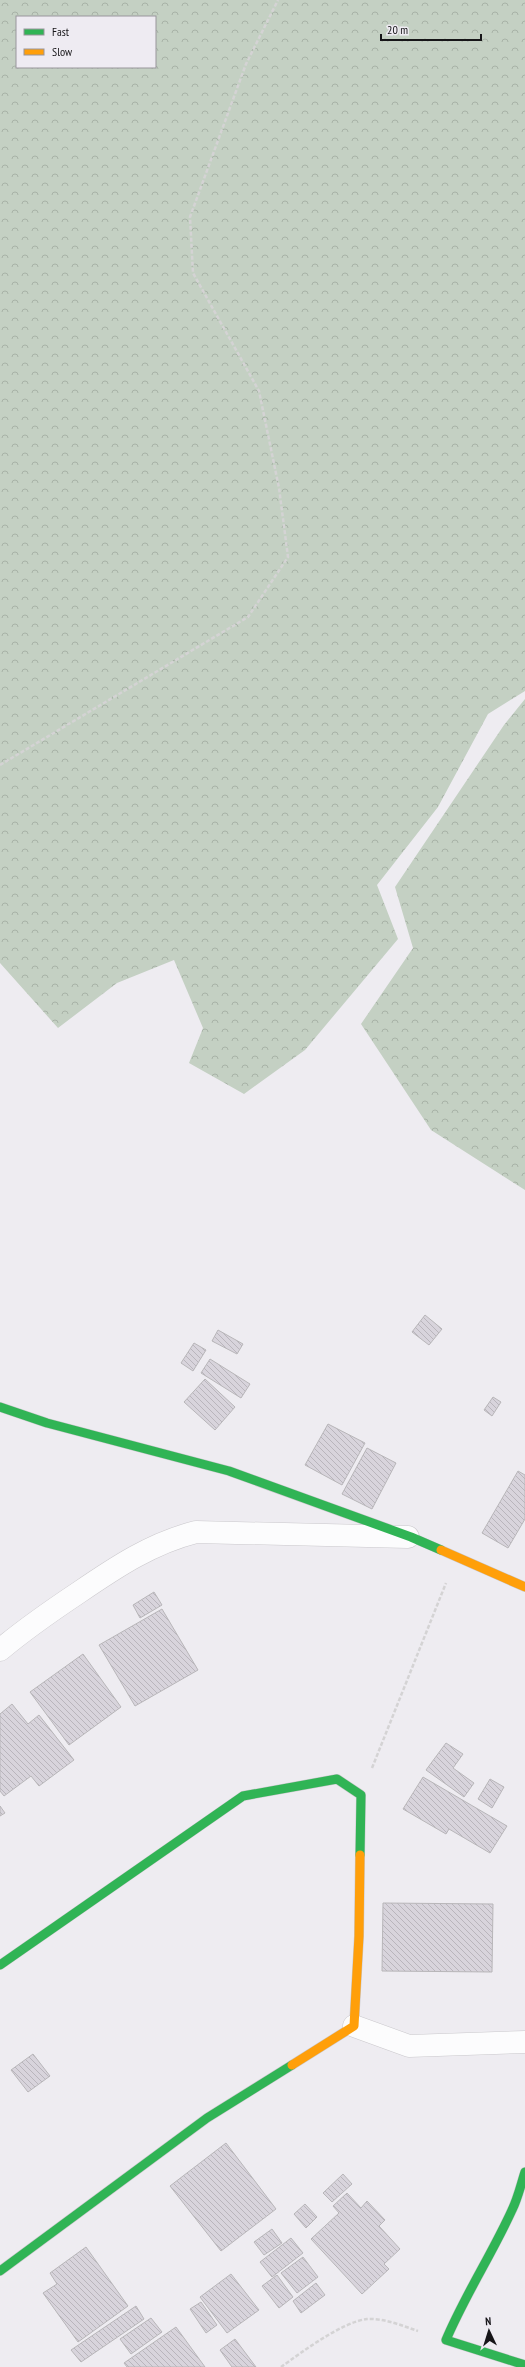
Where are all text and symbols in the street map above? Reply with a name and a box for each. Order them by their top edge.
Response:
legend [16,16,156,68]
scale bar [381,16,481,42]
text: 20 m [387,22,408,37]
text: Fast [52,24,70,39]
text: Slow [52,44,73,59]
north arrow [469,2311,509,2351]
text: N [485,2314,492,2328]

